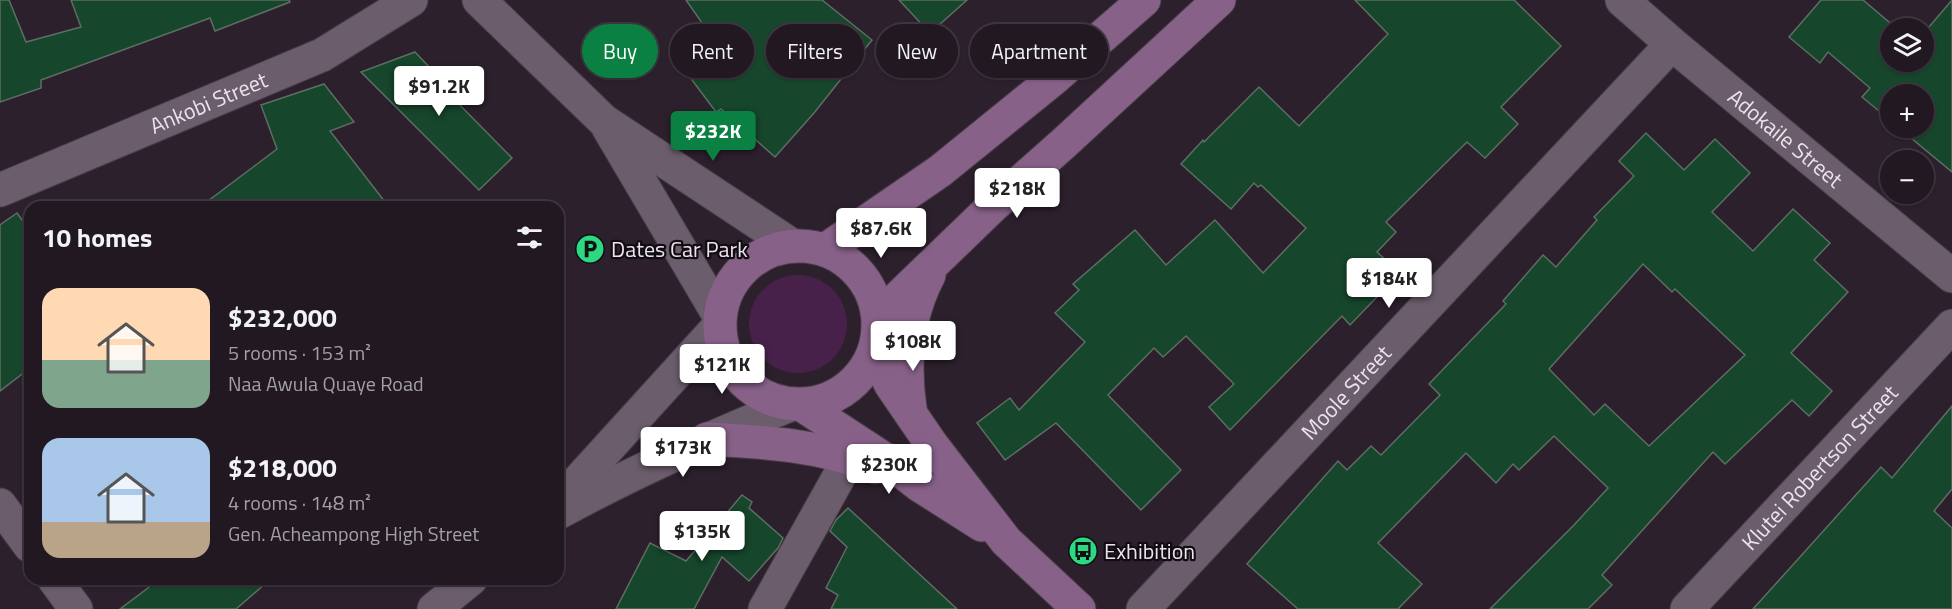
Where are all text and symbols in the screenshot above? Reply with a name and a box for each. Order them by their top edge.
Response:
map controls [1880,18,1934,204]
button: layers [1880,18,1934,72]
chip: Buy [582,24,658,78]
chip: Rent [670,24,754,78]
chip: Filters [766,24,864,78]
chip: New [876,24,958,78]
chip: Apartment [970,24,1108,78]
street label: Ankobi Street [144,63,273,142]
pin: $91.2K [390,66,488,117]
text: $91.2K [408,70,470,101]
street label: Adokaile Street [1721,80,1851,196]
button: + [1880,84,1934,138]
pin: $232K [671,111,755,162]
text: $232K [685,115,741,146]
button: − [1880,150,1934,204]
pin: $218K [975,168,1059,219]
text: $218K [989,172,1045,203]
pin: $87.6K [832,208,930,259]
text: $87.6K [850,212,912,243]
text: 10 homes [42,218,152,257]
icon: filters [513,221,546,254]
place label: Dates Car Park [611,232,748,266]
parking icon: Dates Car Park [574,233,606,265]
pin: $184K [1347,258,1431,309]
text: $184K [1361,262,1417,293]
text: $232,000 [228,298,337,337]
icon: home [90,312,162,384]
pin: $108K [871,321,955,372]
text: $108K [885,325,941,356]
text: 5 rooms · 153 m² [228,337,371,368]
street label: Moole Street [1293,337,1399,447]
pin: $121K [680,344,764,395]
text: $121K [694,348,750,379]
text: Naa Awula Quaye Road [228,368,423,399]
street label: Klutei Robertson Street [1733,377,1906,558]
pin: $173K [641,427,725,478]
text: $173K [655,431,711,462]
pin: $230K [847,444,931,495]
text: $218,000 [228,448,337,487]
text: $230K [861,448,917,479]
icon: home [90,462,162,534]
text: 4 rooms · 148 m² [228,487,371,518]
pin: $135K [660,511,744,562]
text: $135K [674,515,730,546]
text: Gen. Acheampong High Street [228,518,479,549]
place label: Exhibition [1104,534,1195,568]
bus stop icon: Exhibition [1067,535,1099,567]

